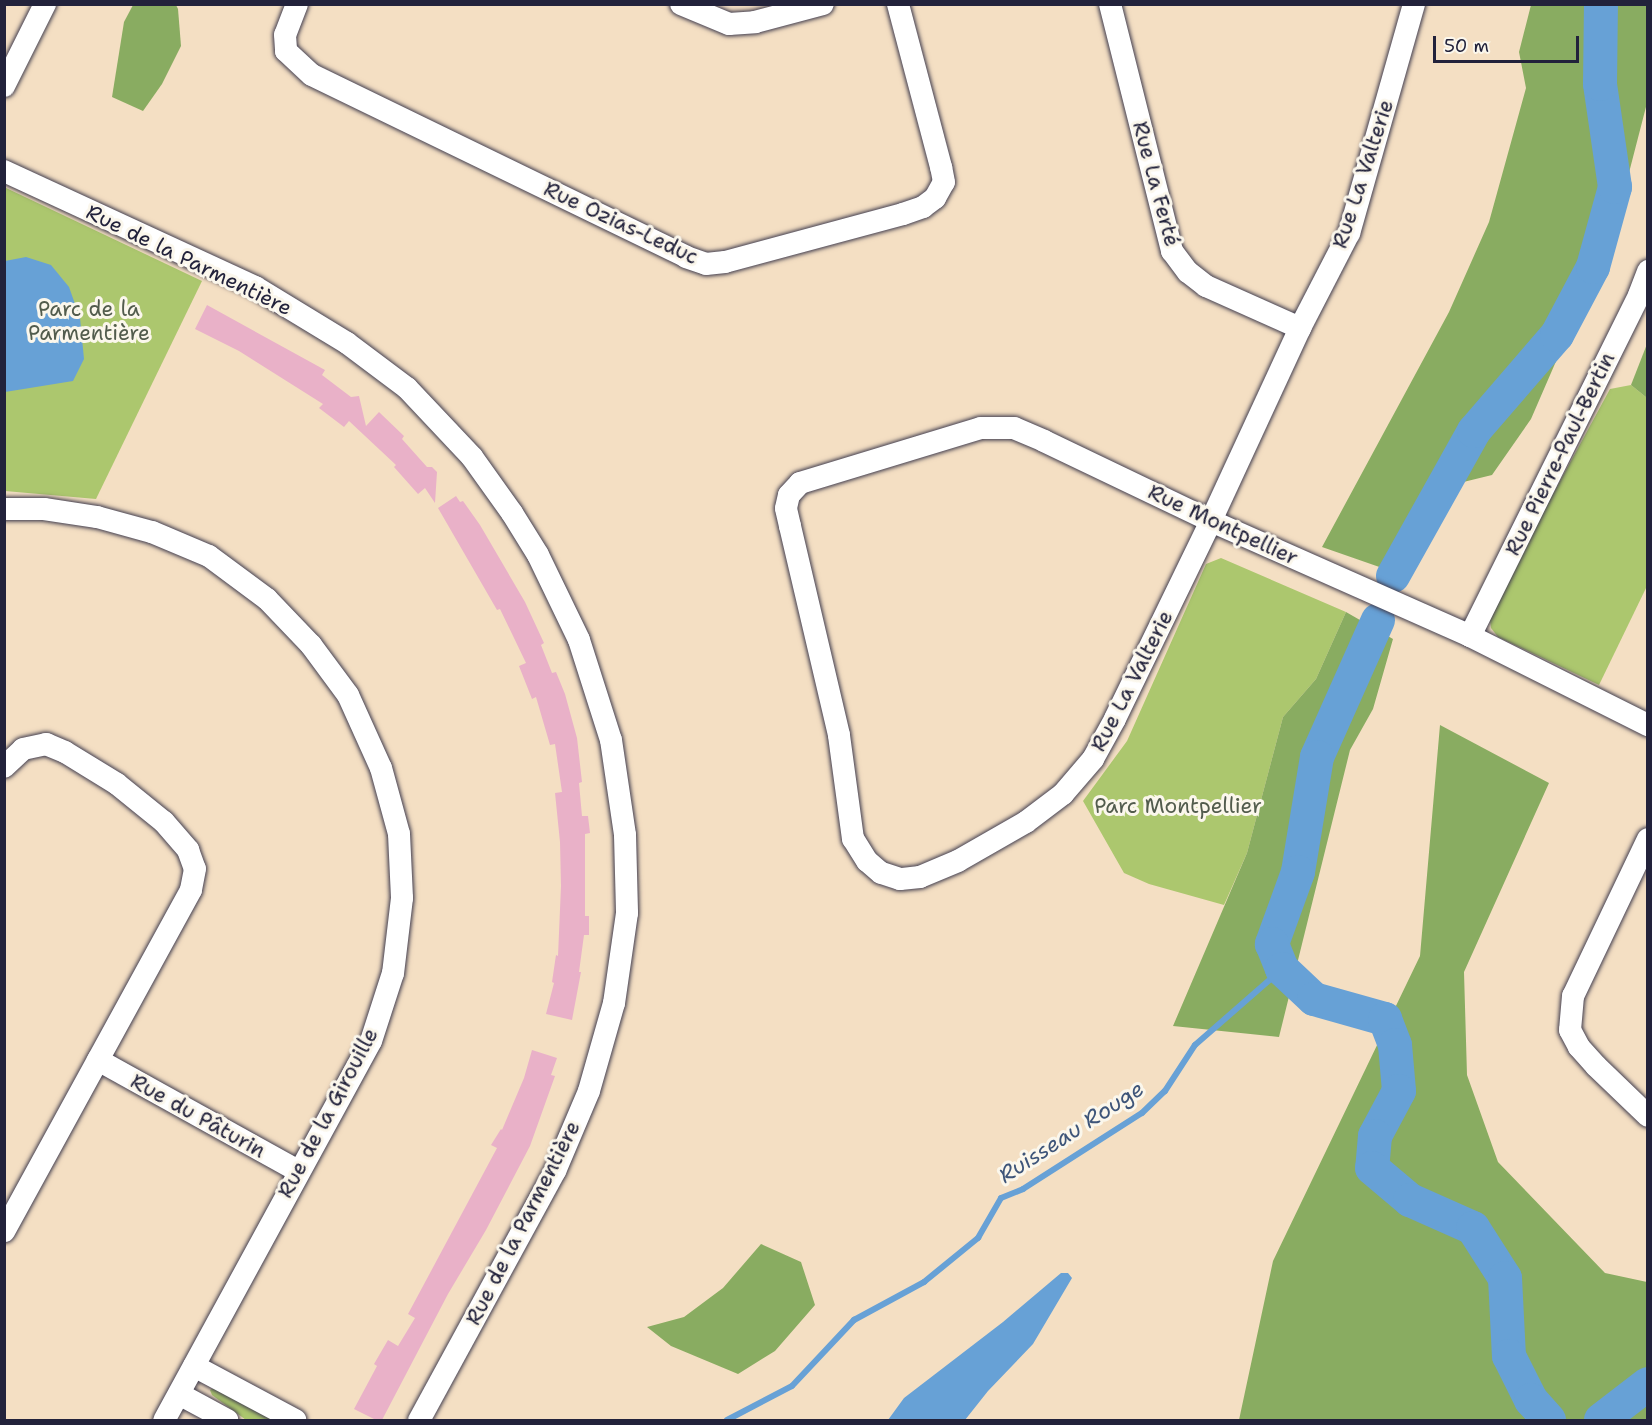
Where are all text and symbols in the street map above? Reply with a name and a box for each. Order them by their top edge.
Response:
scale bar [1436,24,1582,62]
text: 50 m [1444,34,1489,58]
street label: Rue La Valterie [1327,97,1399,251]
street label: Rue La Ferté [1127,119,1185,249]
street label: Rue Ozias-Leduc [540,176,702,270]
street label: Rue de la Parmentière [82,199,296,321]
park label: Parc de la Parmentière [28,296,150,346]
street label: Rue Pierre-Paul-Bertin [1500,348,1620,560]
street label: Rue Montpellier [1144,479,1302,571]
street label: Rue La Valterie [1086,606,1178,756]
park label: Parc Montpellier [1094,793,1262,819]
street label: Rue de la Girouille [273,1024,383,1202]
street label: Rue du Pâturin [126,1069,270,1163]
water label: Ruisseau Rouge [993,1075,1149,1189]
street label: Rue de la Parmentière [461,1117,585,1329]

